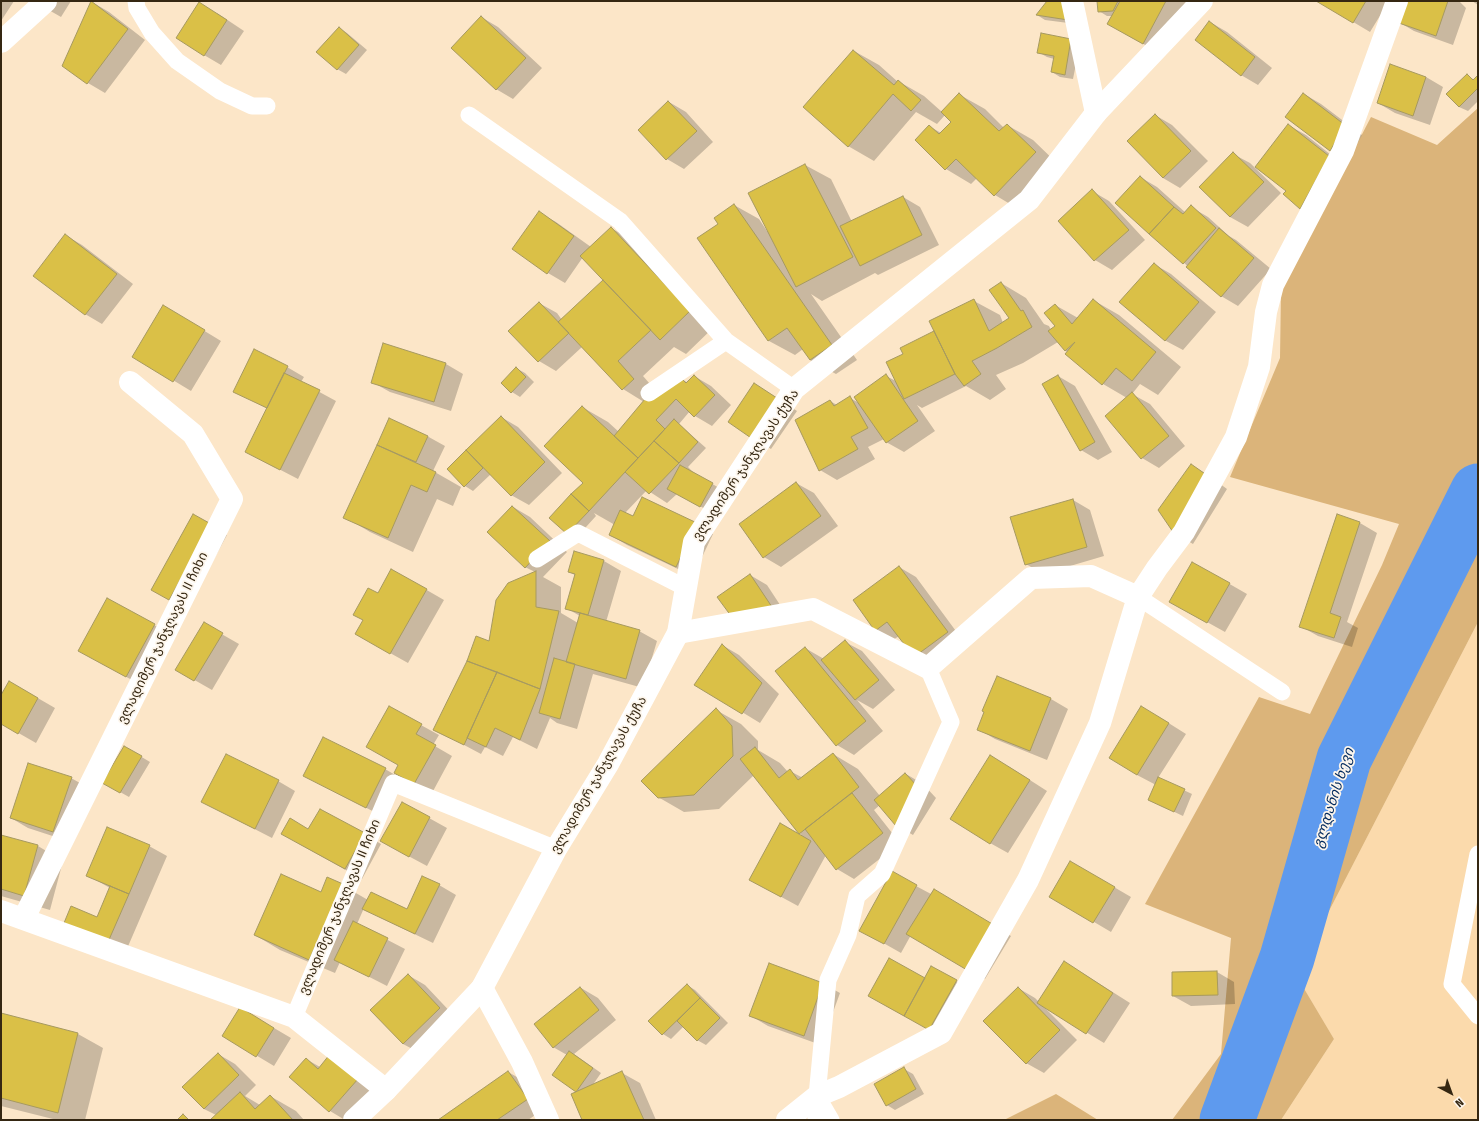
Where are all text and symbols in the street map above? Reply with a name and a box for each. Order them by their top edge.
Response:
street label: ვლადიმერ ჯანჯღავას ქუჩა [689,386,803,544]
street label: ვლადიმერ ჯანჯღავას II ჩიხი [115,550,211,726]
street label: ვლადიმერ ჯანჯღავას ქუჩა [547,694,651,856]
water label: გლდანის ხევი [1310,746,1358,850]
street label: ვლადიმერ ჯანჯღავას II ჩიხი [296,817,384,997]
north arrow [1431,1073,1471,1113]
text: N [1452,1095,1466,1110]

